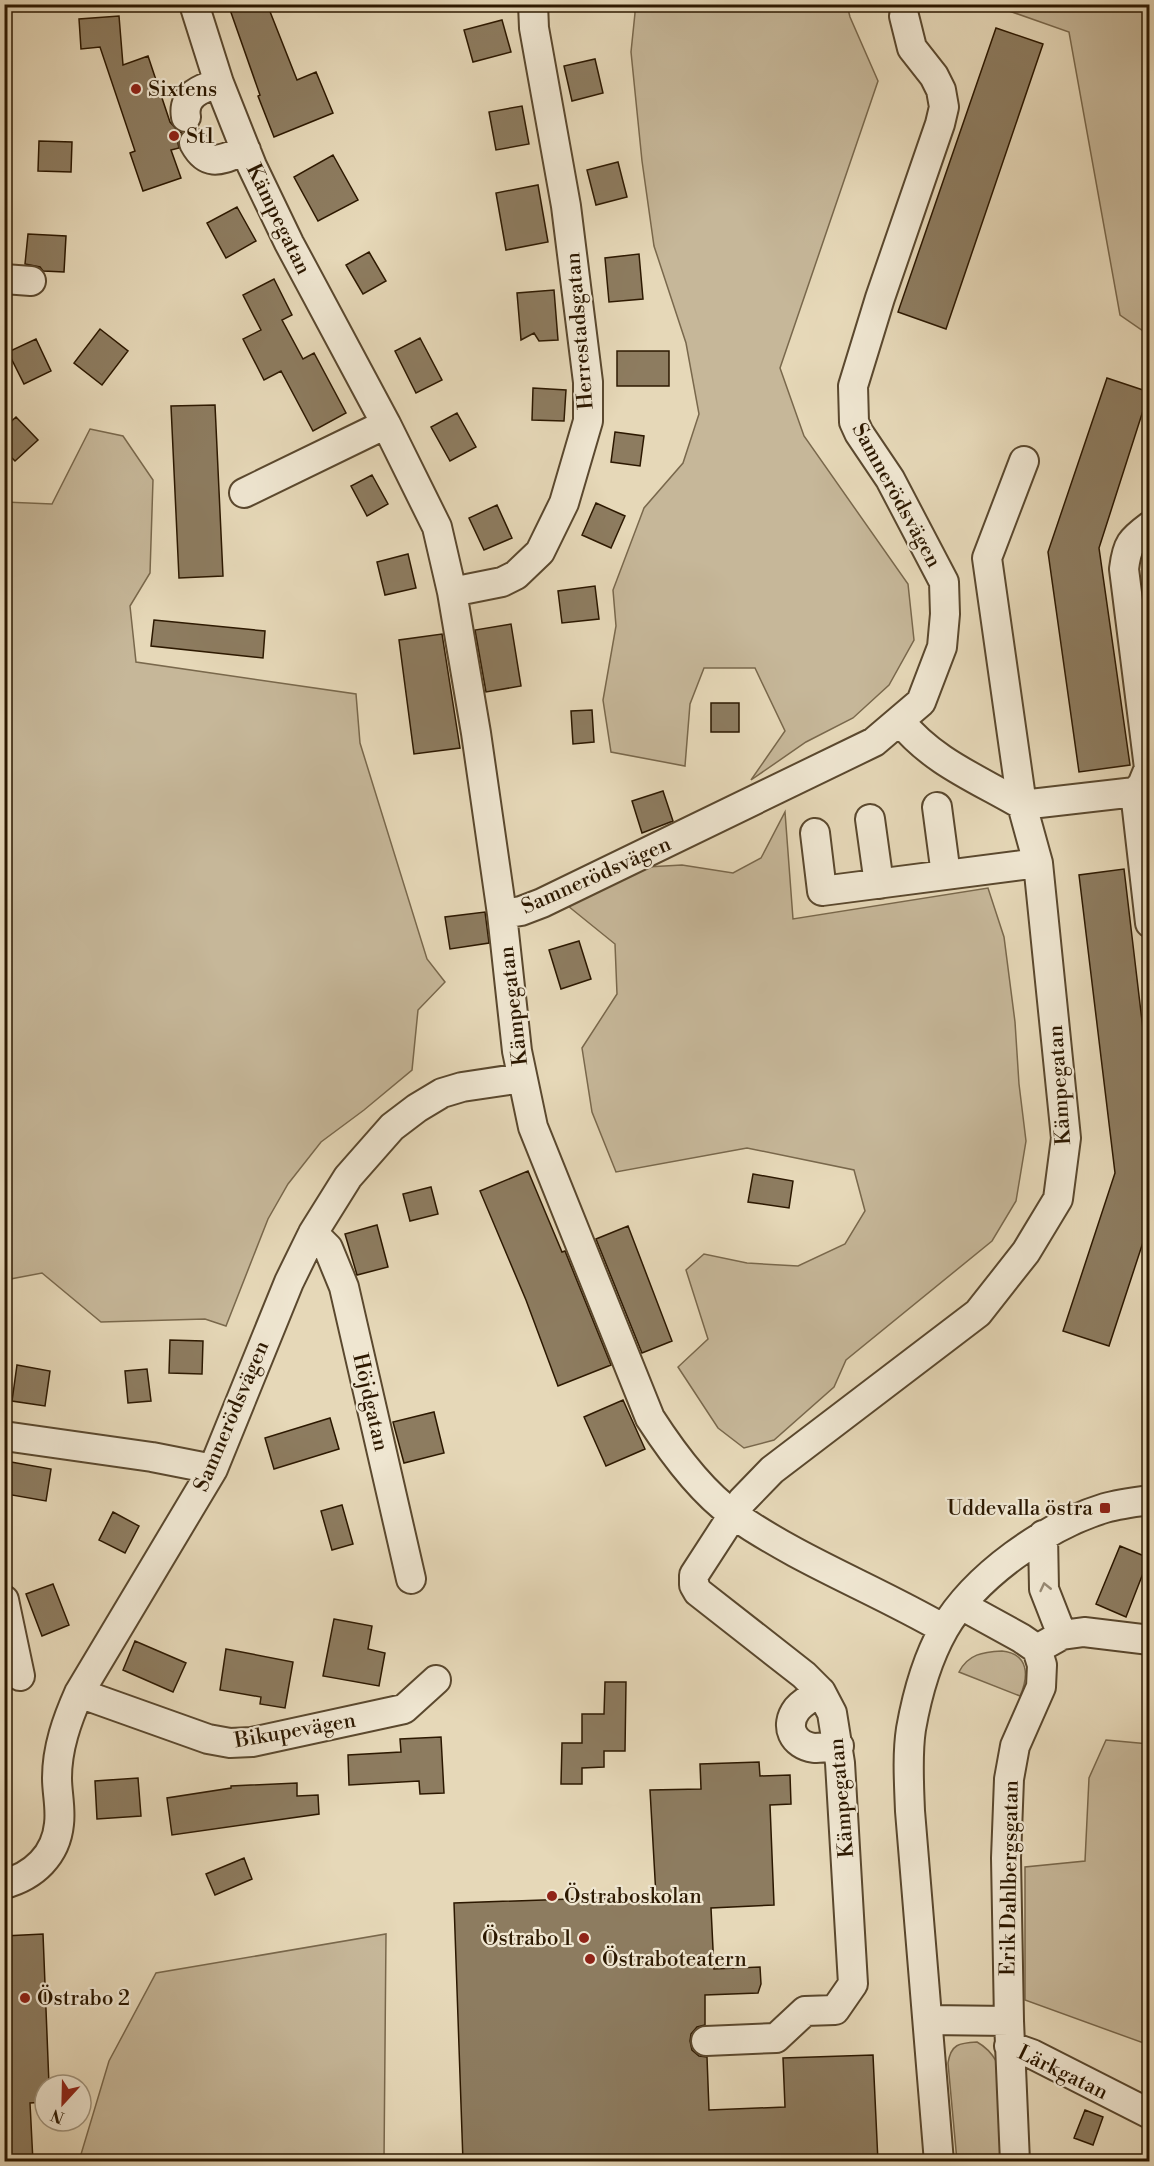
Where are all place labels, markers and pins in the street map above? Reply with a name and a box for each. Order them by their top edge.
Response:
place label: Sixtens [148,77,217,103]
marker: Sixtens [129,82,143,96]
place label: St1 [186,124,215,150]
marker: St1 [167,129,181,143]
place label: Uddevalla östra [947,1496,1093,1522]
marker: Uddevalla östra [1098,1501,1112,1515]
place label: Östraboskolan [564,1882,702,1910]
marker: Östraboskolan [545,1889,559,1903]
place label: Östrabo 1 [482,1924,572,1952]
marker: Östrabo 1 [577,1931,591,1945]
place label: Östraboteatern [602,1945,747,1973]
marker: Östraboteatern [583,1952,597,1966]
place label: Östrabo 2 [37,1984,130,2012]
marker: Östrabo 2 [18,1991,32,2005]

